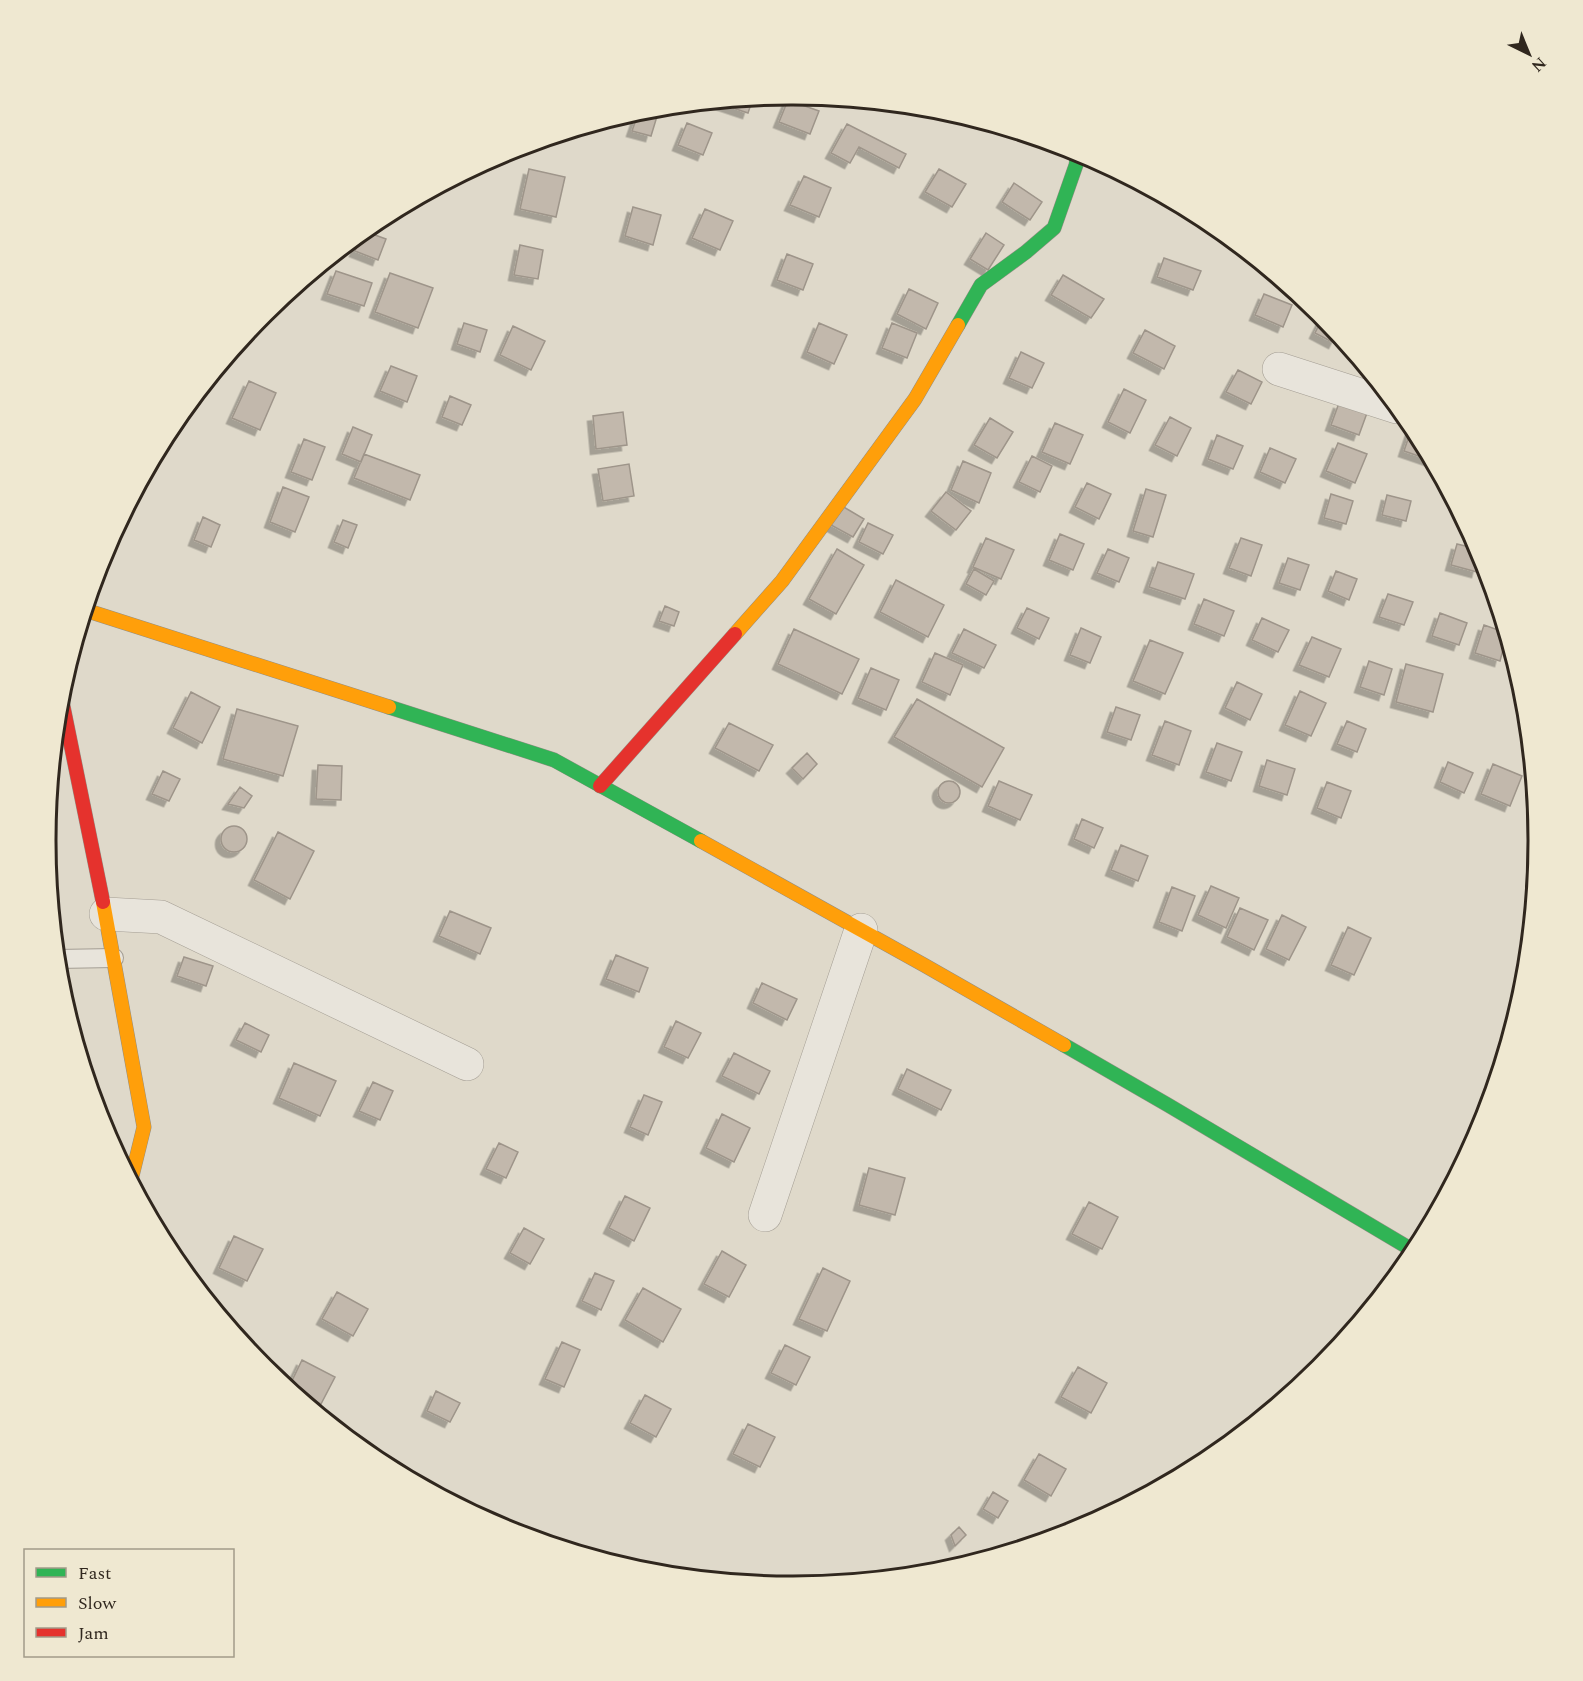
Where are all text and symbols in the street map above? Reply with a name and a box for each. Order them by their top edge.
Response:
north arrow [1499,24,1559,84]
text: N [1526,51,1552,77]
legend [24,1549,234,1657]
text: Fast [78,1560,111,1587]
text: Slow [78,1590,117,1617]
text: Jam [78,1620,109,1647]

